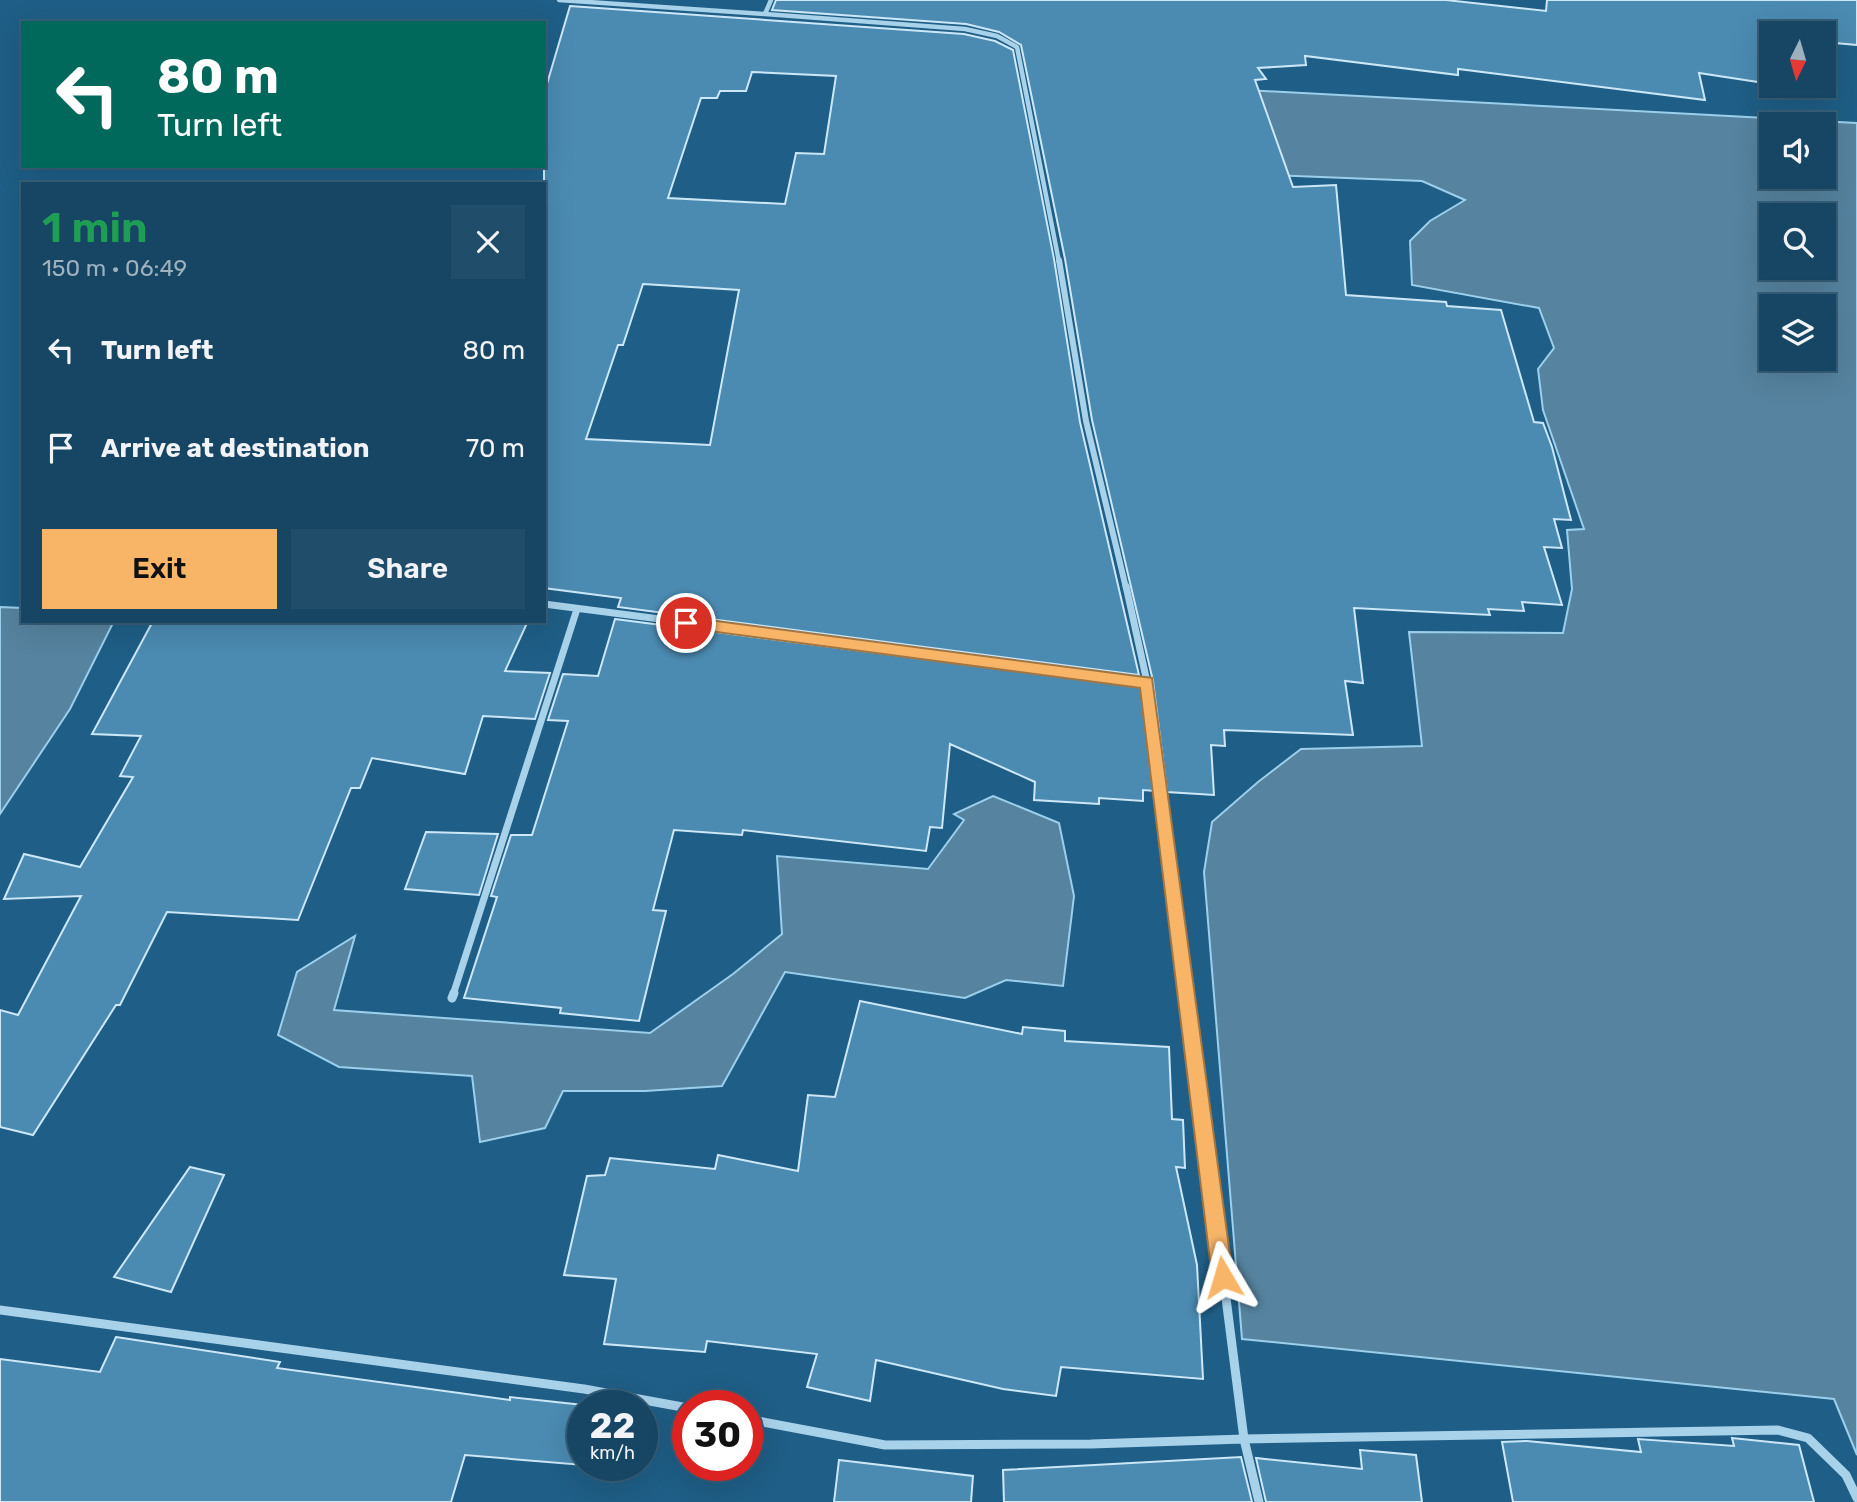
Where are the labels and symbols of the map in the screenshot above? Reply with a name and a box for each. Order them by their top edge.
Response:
north arrow [1759,21,1836,98]
pin [656,593,716,653]
position arrow [1186,1240,1260,1314]
speed limit sign: 30 [672,1390,763,1481]

